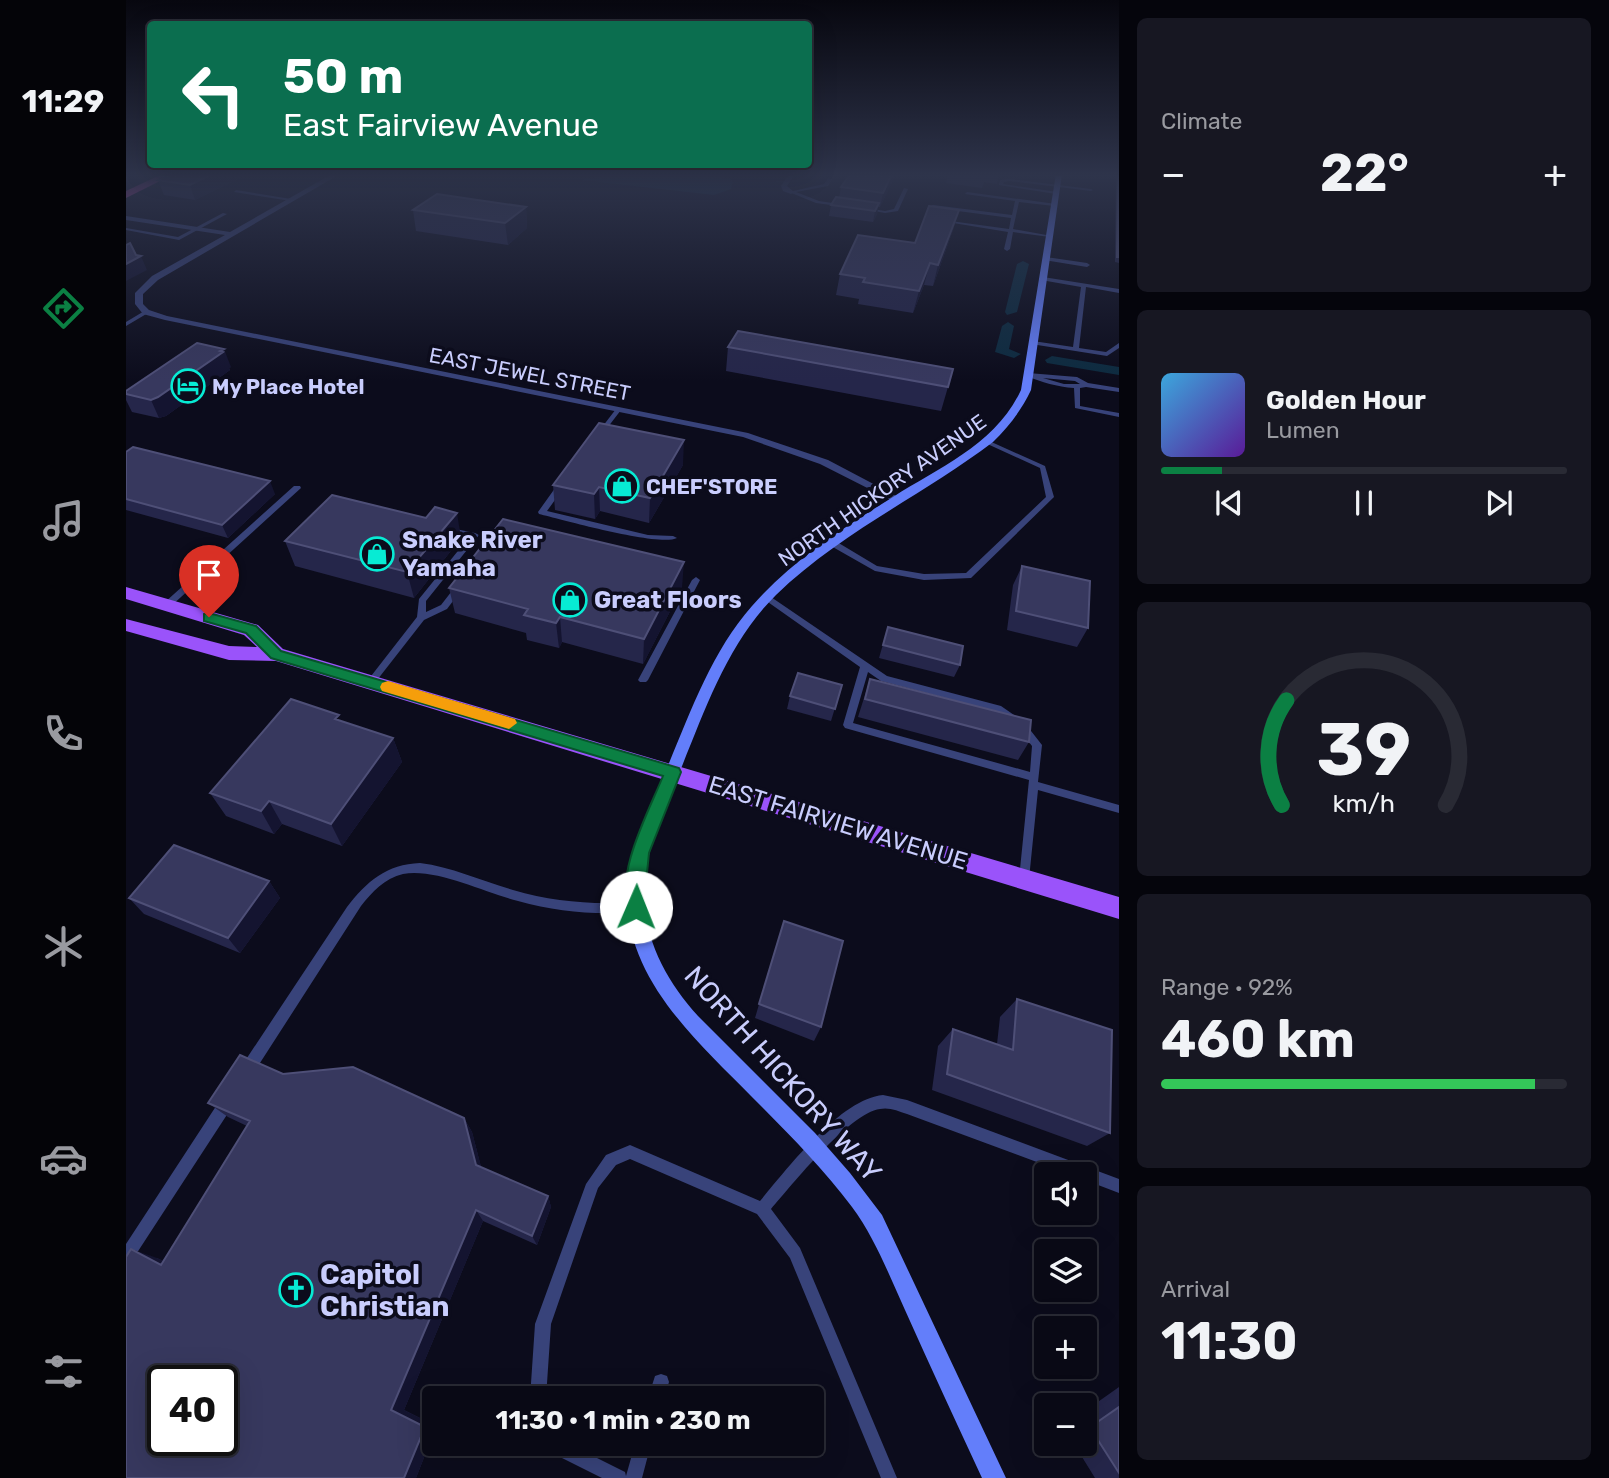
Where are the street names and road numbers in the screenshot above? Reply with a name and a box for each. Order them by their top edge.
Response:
street label: EAST JEWEL STREET [427,342,633,406]
street label: NORTH HICKORY AVENUE [773,409,991,571]
street label: EAST FAIRVIEW AVENUE [705,770,971,876]
street label: NORTH HICKORY WAY [678,959,888,1189]

